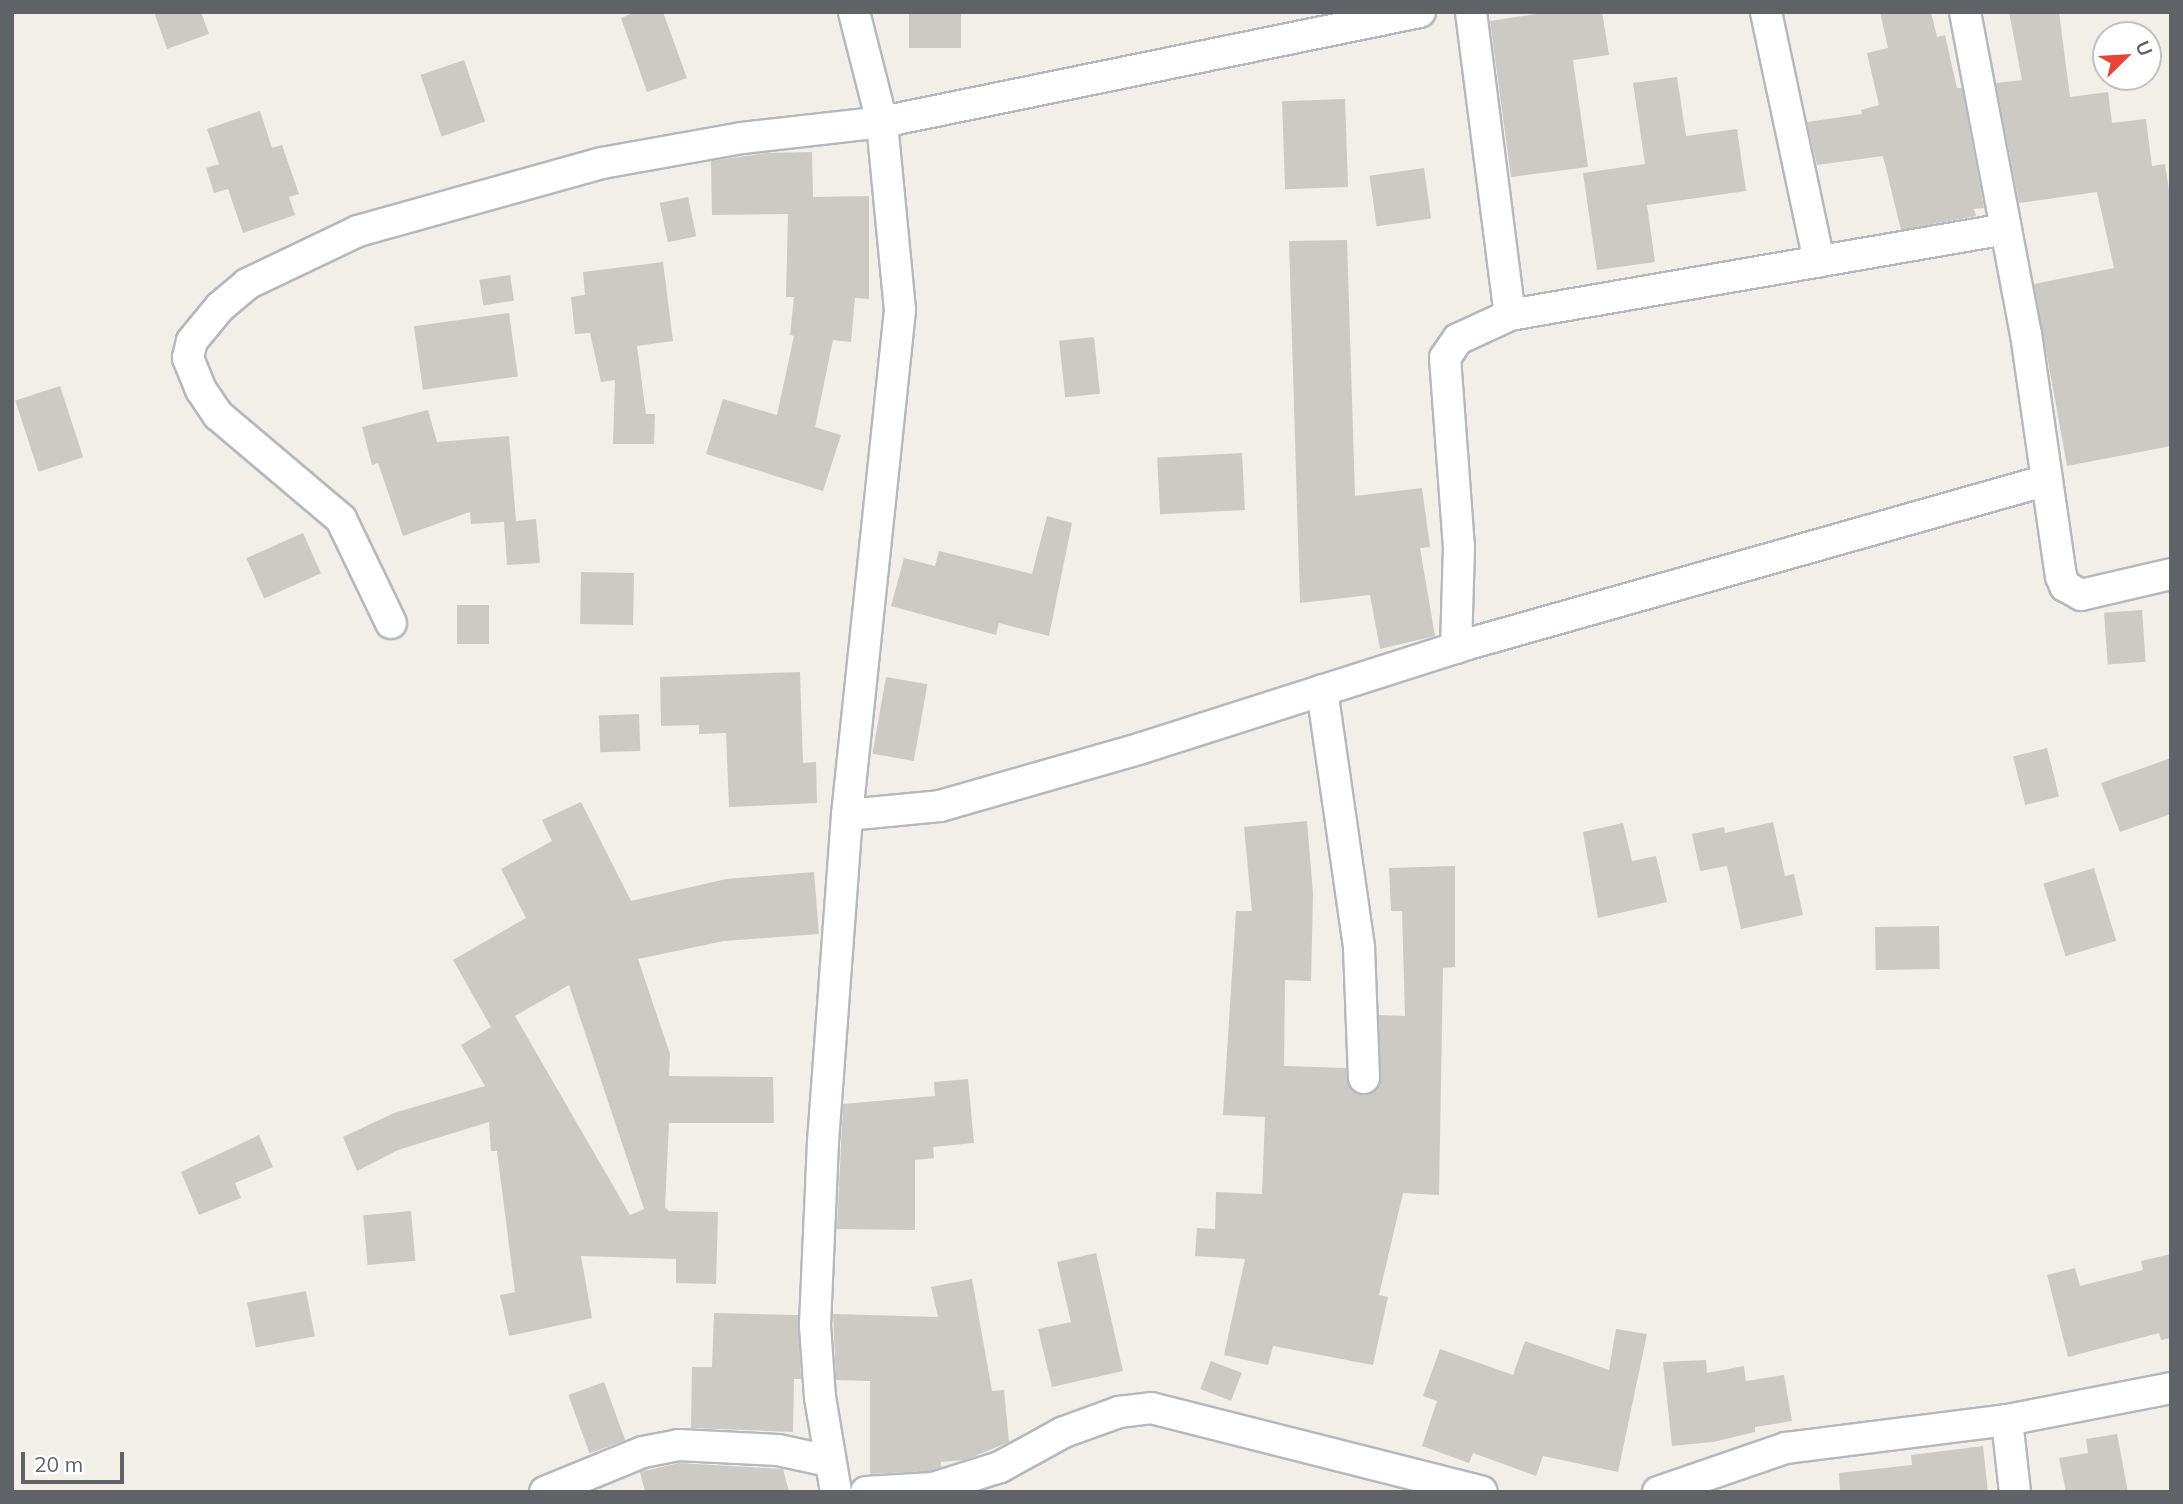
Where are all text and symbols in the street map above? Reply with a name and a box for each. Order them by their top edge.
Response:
north arrow [2092,21,2162,91]
text: U [2131,37,2158,60]
scale bar [24,1438,128,1482]
text: 20 m [34,1451,83,1477]

